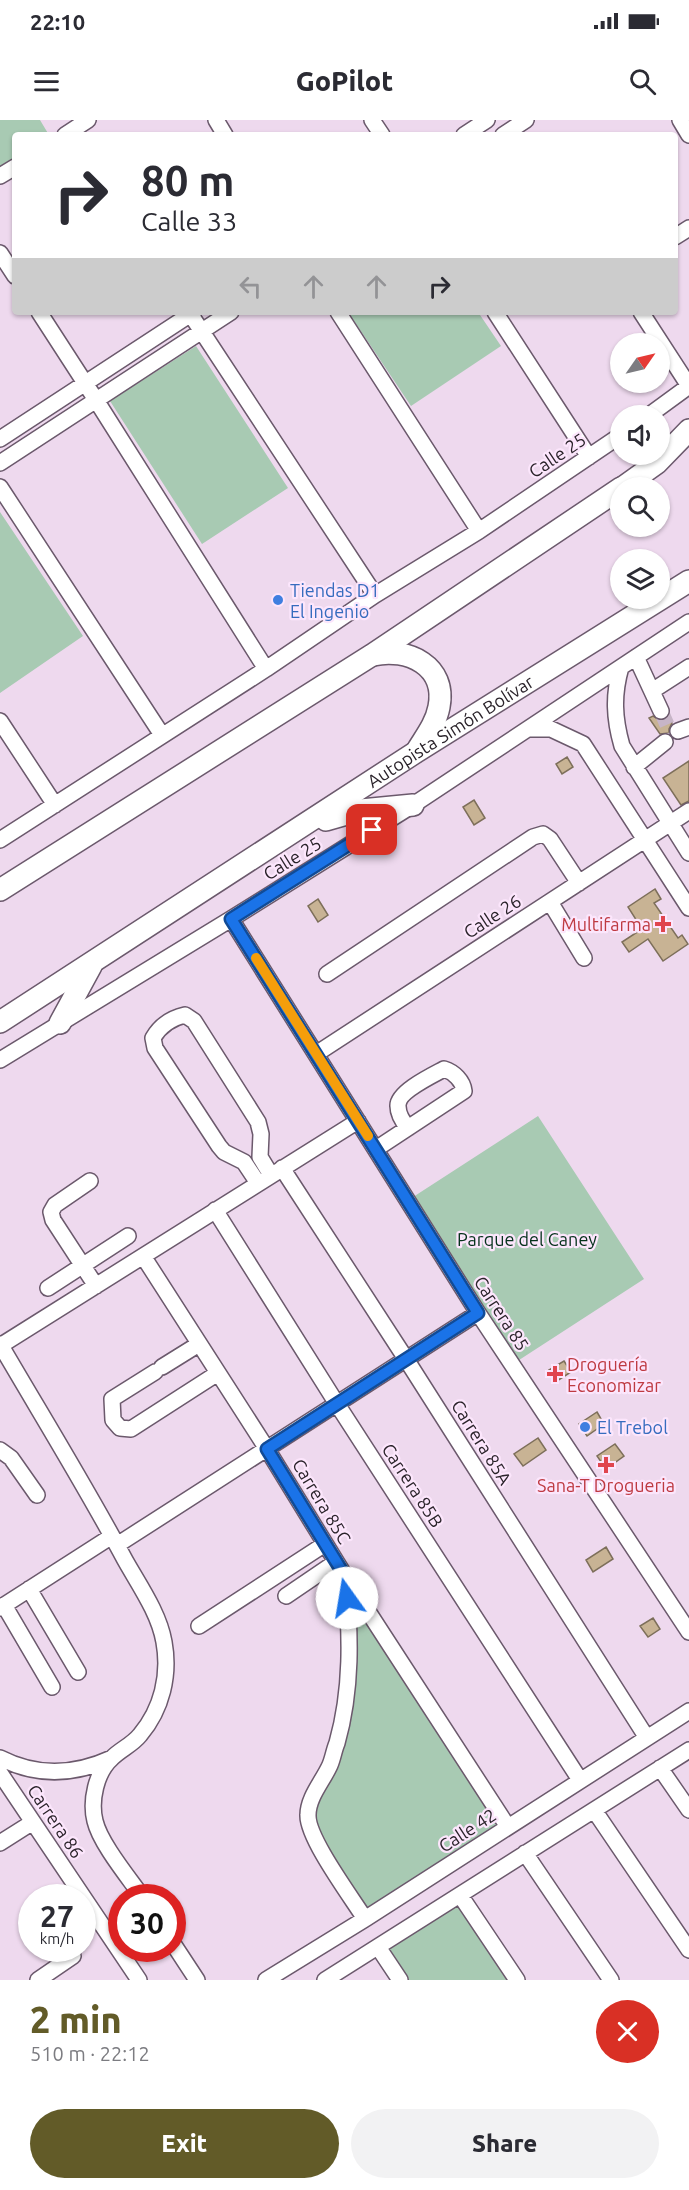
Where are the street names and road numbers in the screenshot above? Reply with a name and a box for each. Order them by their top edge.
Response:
street label: Calle 25 [525,429,589,481]
street label: Autopista Simón Bolívar [363,671,537,791]
street label: Calle 25 [260,833,324,883]
street label: Calle 26 [460,890,524,942]
street label: Carrera 85 [471,1272,533,1354]
street label: Carrera 85A [448,1396,516,1488]
street label: Carrera 85B [379,1439,447,1531]
street label: Carrera 85C [289,1455,355,1547]
street label: Carrera 86 [24,1780,88,1862]
street label: Calle 42 [435,1804,499,1856]

